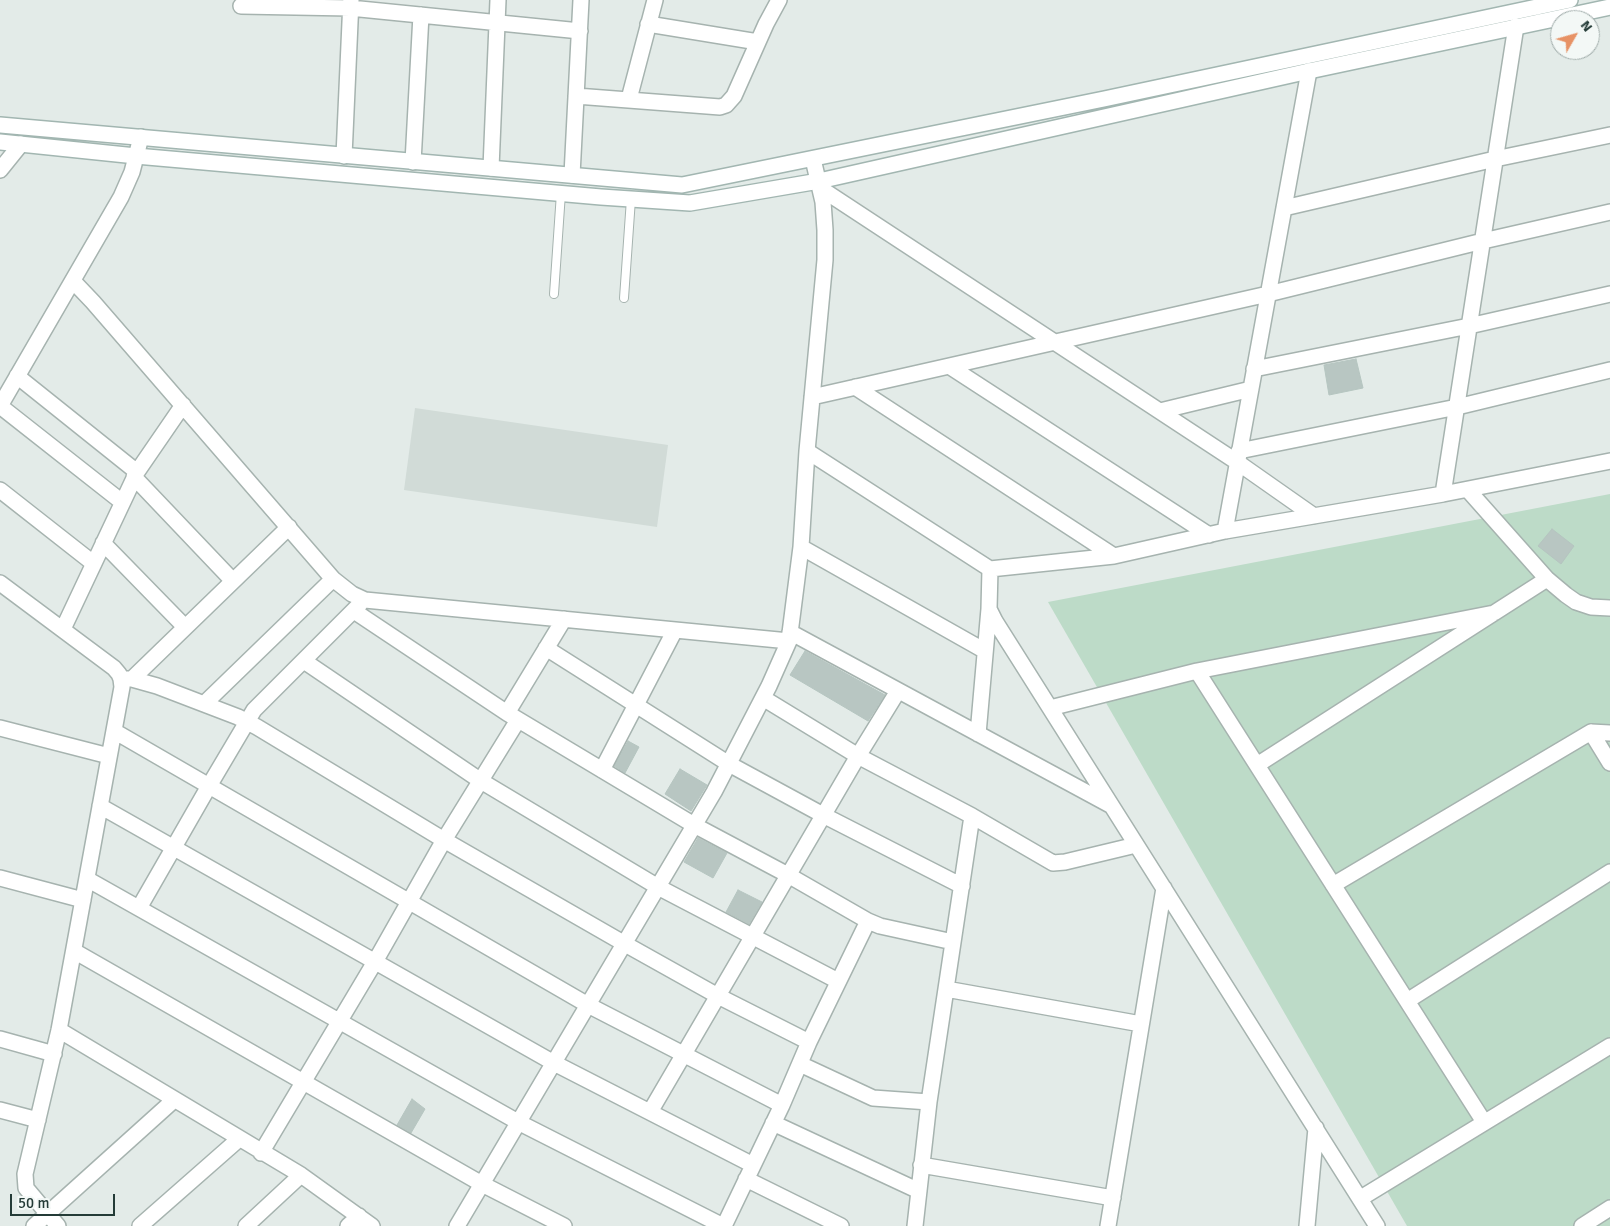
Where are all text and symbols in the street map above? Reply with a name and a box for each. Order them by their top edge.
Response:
north arrow [1550,10,1600,60]
text: N [1577,17,1596,35]
scale bar [12,1184,118,1216]
text: 50 m [18,1194,49,1212]

